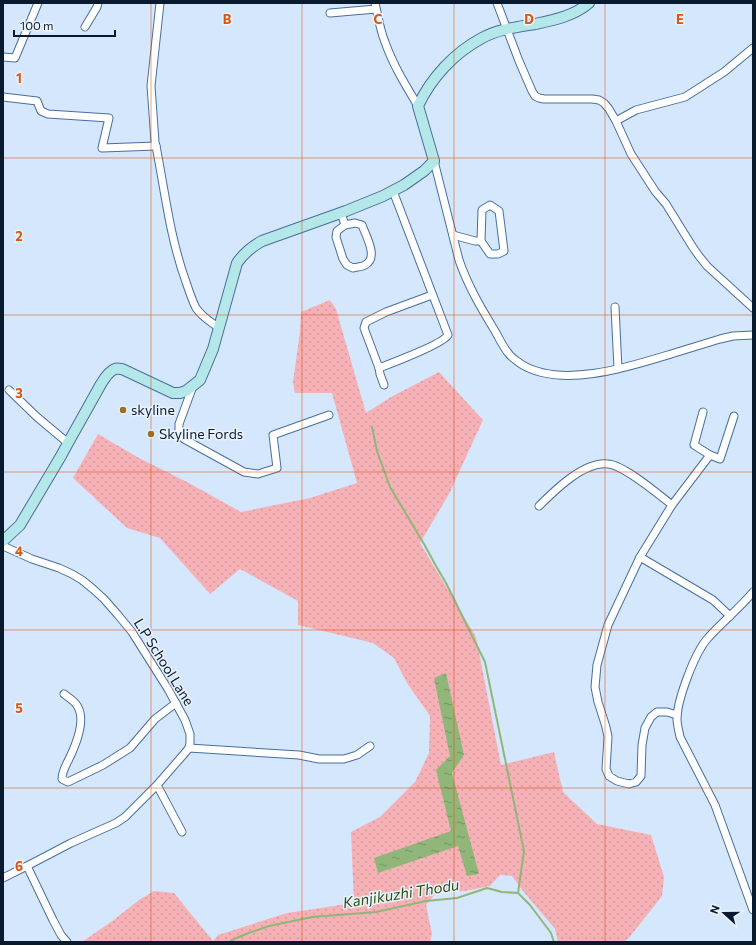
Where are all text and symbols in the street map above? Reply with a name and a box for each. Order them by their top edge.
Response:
text: B [223,11,232,27]
text: C [374,11,383,27]
text: D [524,11,534,27]
text: E [676,11,684,27]
scale bar [14,12,115,38]
text: 100 m [20,18,54,32]
text: 1 [16,70,22,86]
text: 2 [15,228,23,244]
text: 3 [15,385,23,401]
place label: skyline [131,401,175,418]
marker: skyline [118,405,128,415]
place label: Skyline Fords [159,425,243,442]
marker: Skyline Fords [146,429,156,439]
text: 4 [15,543,23,559]
street label: L.P School Lane [131,615,198,708]
text: 5 [15,700,23,716]
text: 6 [15,858,23,874]
water label: Kanjikuzhi Thodu [341,875,461,911]
north arrow [704,893,744,933]
text: N [707,903,722,915]

